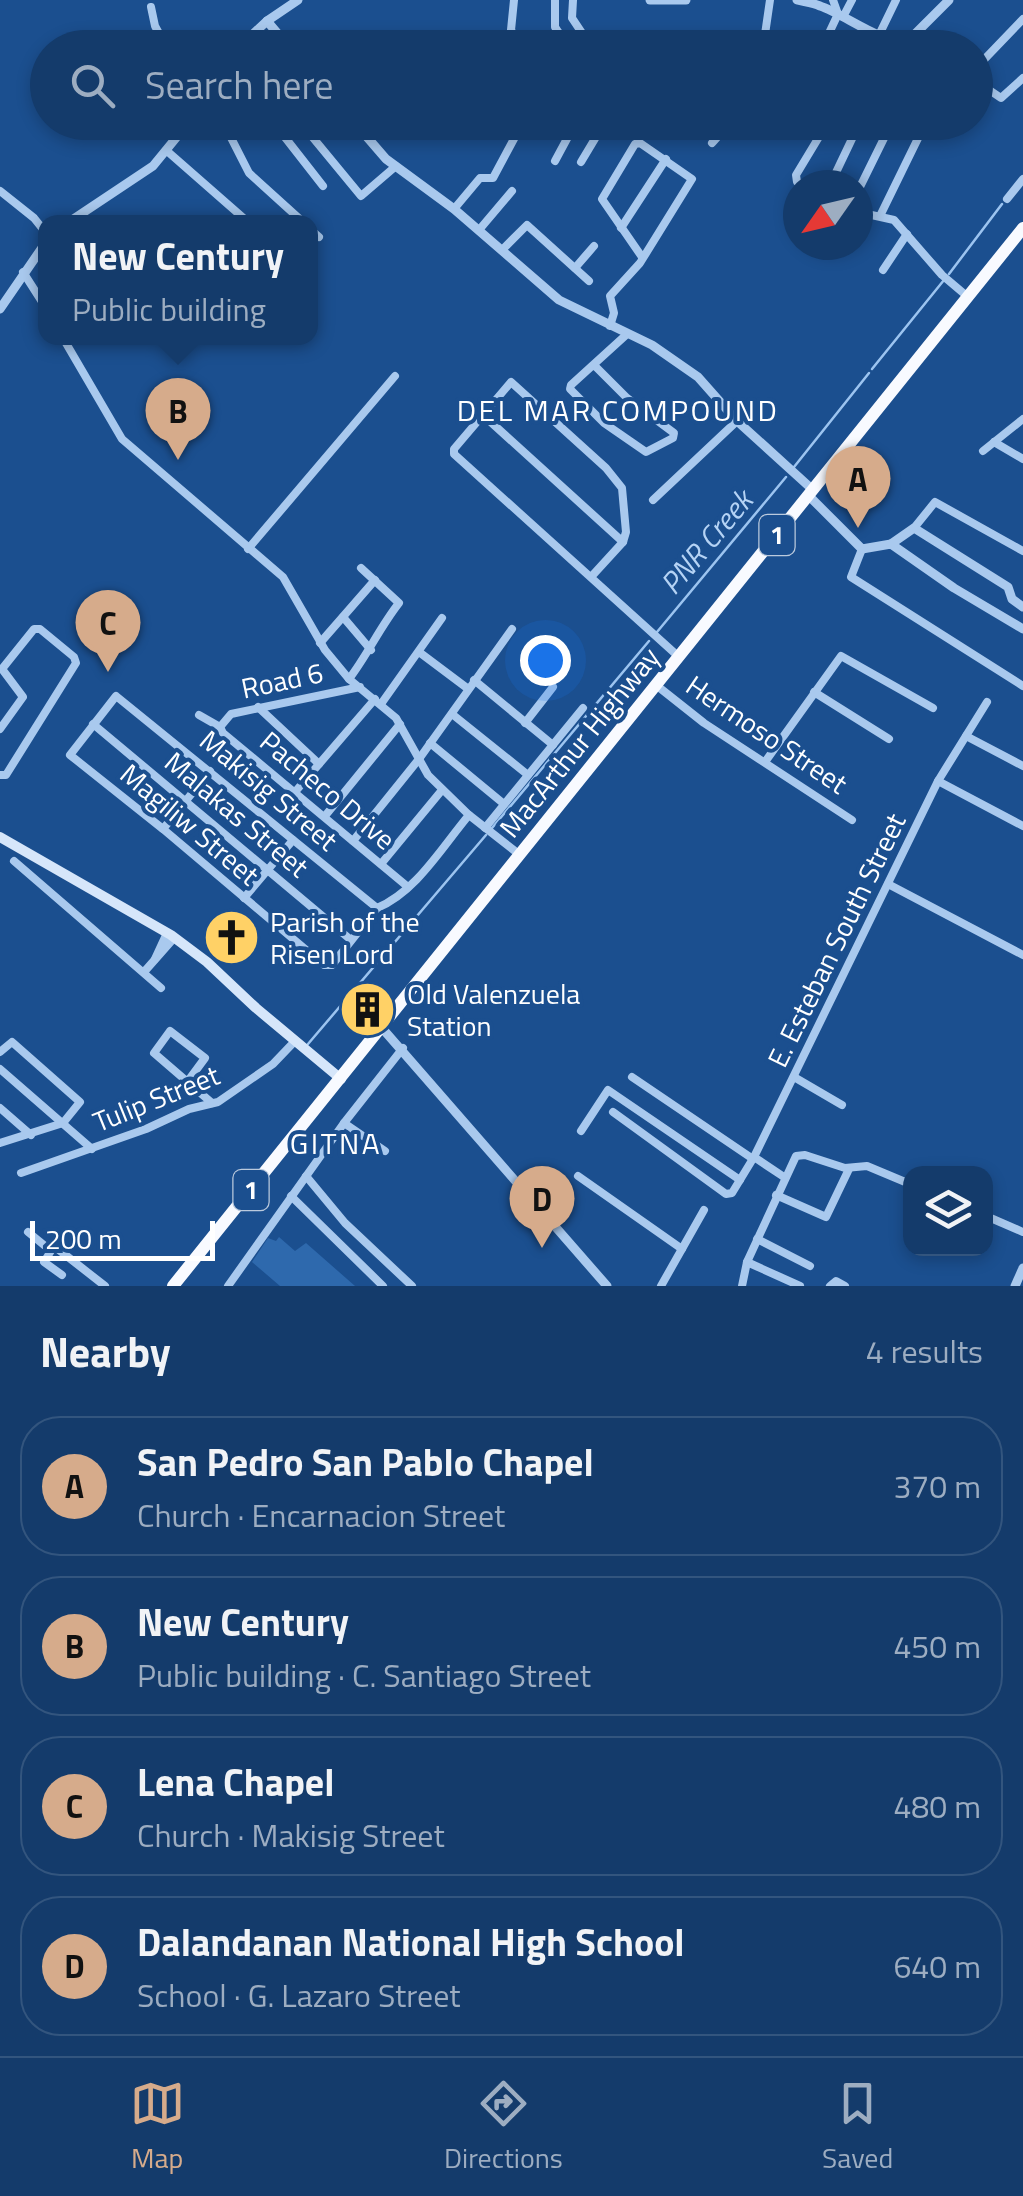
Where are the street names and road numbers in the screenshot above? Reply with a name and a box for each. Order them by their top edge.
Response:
road number: 1 [760,515,794,555]
street label: MacArthur Highway [488,637,670,847]
street label: Road 6 [237,650,327,710]
street label: Hermoso Street [677,664,857,804]
street label: Makisig Street [190,719,348,861]
street label: Pacheco Drive [251,720,405,860]
street label: Malakas Street [155,741,319,887]
street label: Magiliw Street [111,753,269,895]
street label: E. Esteban South Street [756,805,916,1074]
street label: Tulip Street [86,1053,226,1143]
road number: 1 [234,1170,268,1210]

